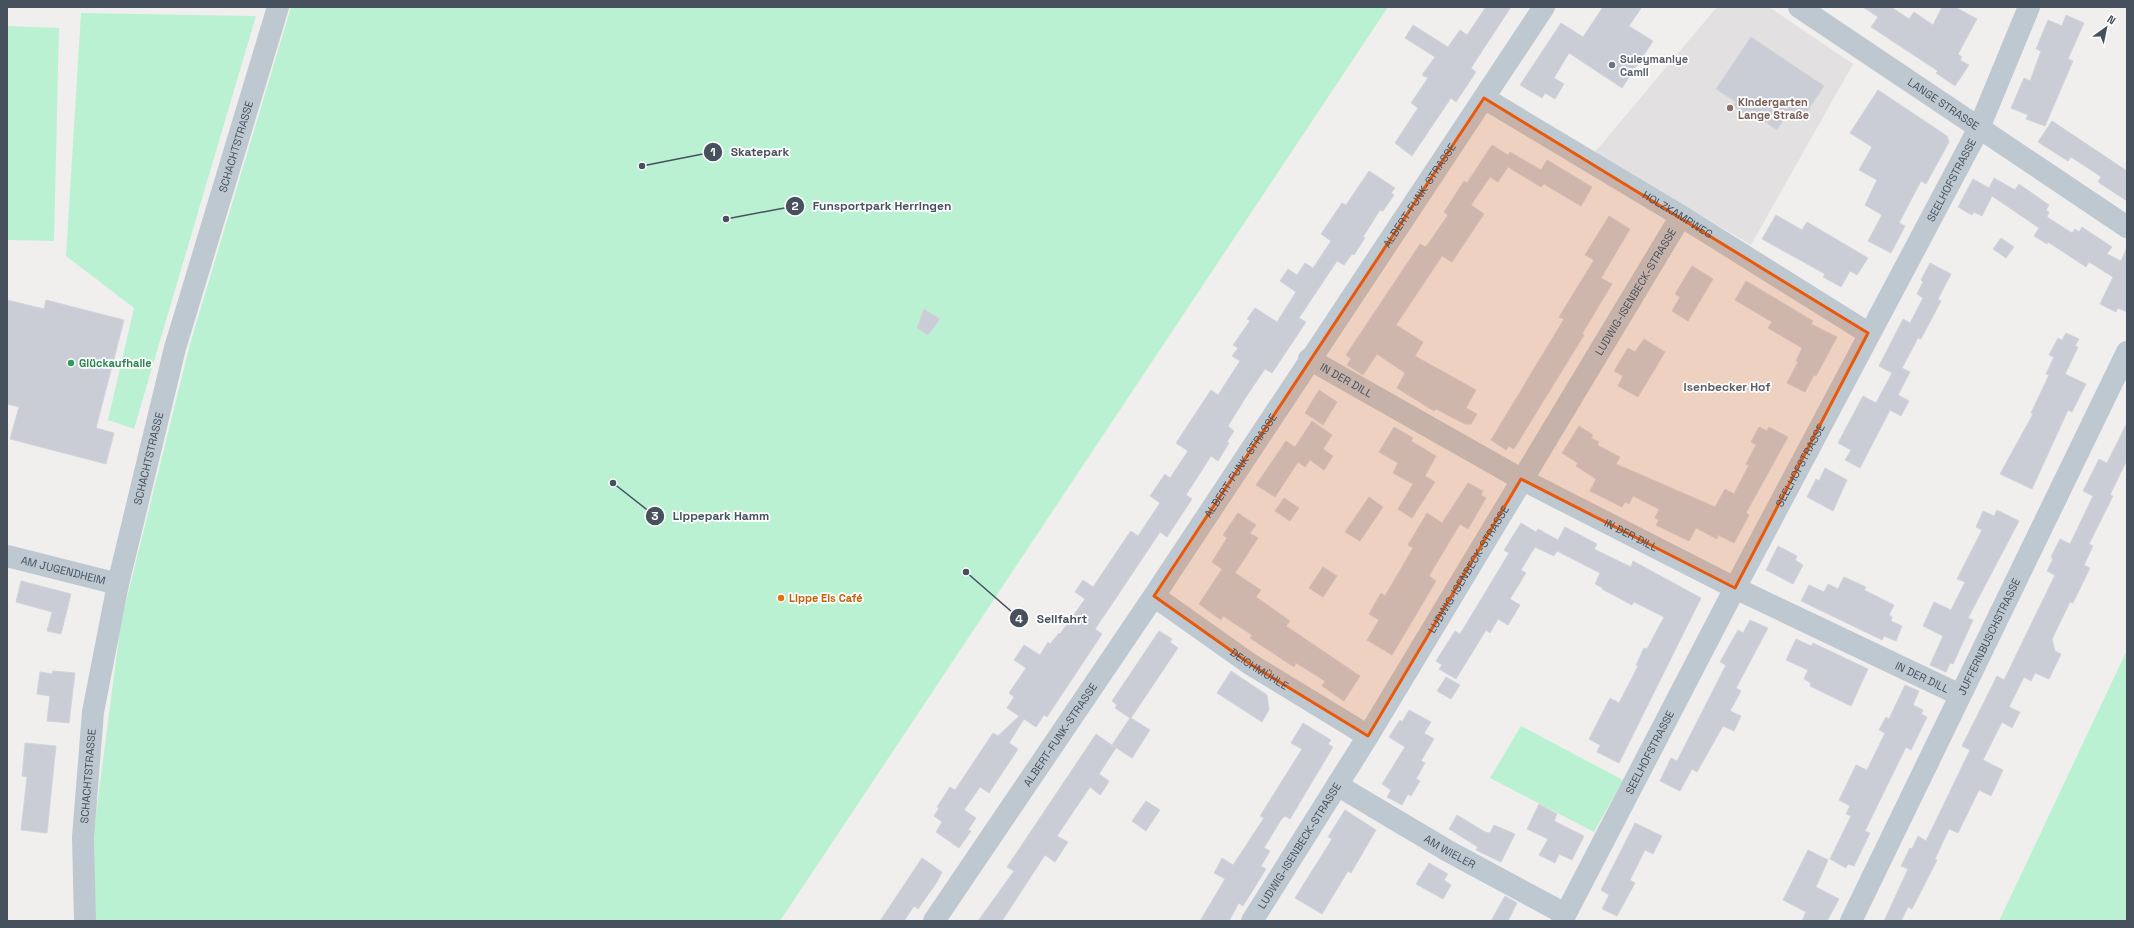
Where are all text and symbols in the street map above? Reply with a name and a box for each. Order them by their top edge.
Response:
north arrow [2086,8,2126,48]
text: N [2105,12,2118,27]
place label: Suleymaniye Camii [1620,52,1688,79]
marker: Suleymaniye Camii [1607,60,1617,70]
street label: LANGE STRASSE [1905,75,1982,133]
place label: Kindergarten Lange Straße [1738,95,1809,122]
street label: SCHACHTSTRASSE [215,99,256,194]
marker: Kindergarten Lange Straße [1725,103,1735,113]
street label: SEELHOFSTRASSE [1924,136,1979,224]
callout: Skatepark [703,140,798,164]
street label: ALBERT-FUNK-STRASSE [1380,141,1459,250]
text: 1 [710,144,716,160]
text: Skatepark [731,144,790,160]
street label: HOLZKAMPWEG [1640,188,1715,241]
callout: Funsportpark Herringen [785,194,960,218]
text: 2 [791,198,799,214]
text: Funsportpark Herringen [813,198,951,214]
street label: LUDWIG-ISENBECK-STRASSE [1592,225,1679,358]
place label: Glückaufhalle [79,356,152,370]
marker: Glückaufhalle [66,358,76,368]
street label: IN DER DILL [1318,360,1375,401]
district label: Isenbecker Hof [1684,379,1770,395]
street label: SCHACHTSTRASSE [130,411,166,506]
street label: ALBERT-FUNK-STRASSE [1201,411,1280,520]
street label: SEELHOFSTRASSE [1772,421,1828,509]
street label: LUDWIG-ISENBECK-STRASSE [1425,503,1512,635]
callout: Lippepark Hamm [645,504,778,528]
text: 3 [651,508,659,524]
text: Lippepark Hamm [673,508,769,524]
street label: IN DER DILL [1602,516,1660,554]
street label: AM JUGENDHEIM [19,553,107,588]
street label: JUFFERNBUSCHSTRASSE [1955,576,2023,697]
place label: Lippe Eis Café [789,591,863,605]
marker: Lippe Eis Café [776,593,786,603]
callout: Seilfahrt [1009,606,1095,630]
text: 4 [1015,611,1023,627]
text: Seilfahrt [1037,611,1087,627]
street label: DEICHMÜHLE [1227,645,1291,693]
street label: IN DER DILL [1893,658,1951,696]
street label: ALBERT-FUNK-STRASSE [1020,680,1100,789]
street label: SEELHOFSTRASSE [1622,708,1677,797]
street label: SCHACHTSTRASSE [77,728,99,824]
street label: LUDWIG-ISENBECK-STRASSE [1255,780,1344,911]
street label: AM WIELER [1422,831,1478,872]

